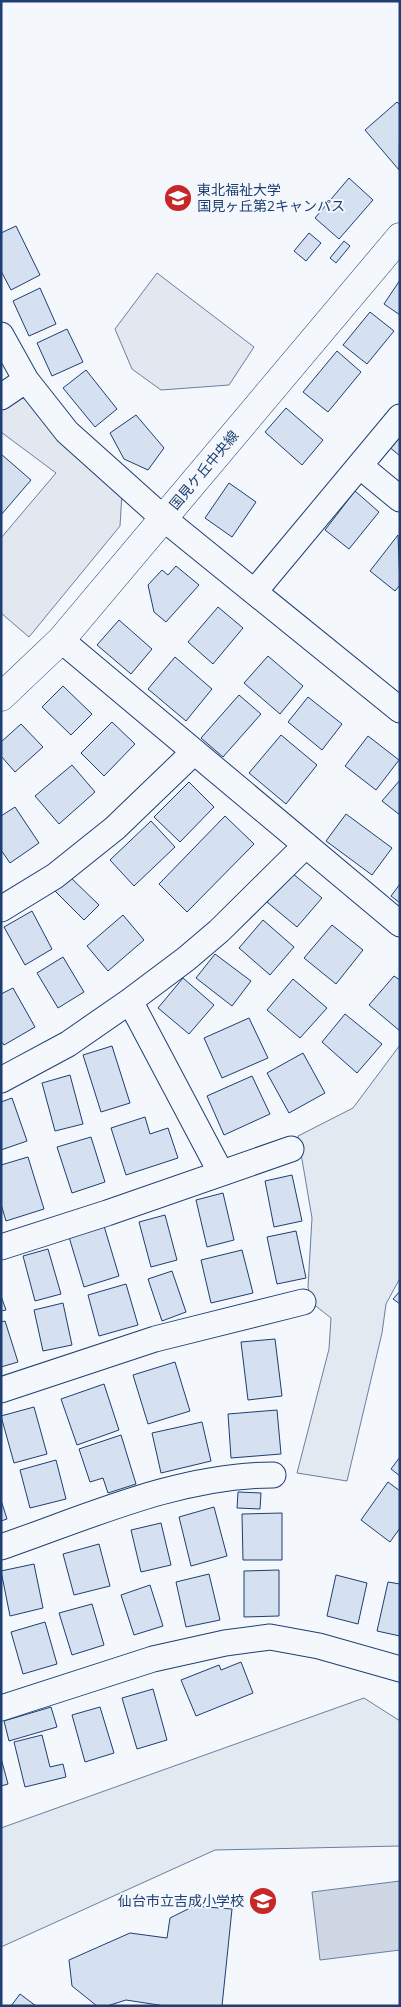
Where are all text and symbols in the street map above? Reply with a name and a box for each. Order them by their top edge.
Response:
place label: 東北福祉大学 国見ヶ丘第2キャンパス [197,180,345,215]
school or university icon: 東北福祉大学 国見ヶ丘第2キャンパス [163,183,193,213]
street label: 国見ケ丘中央線 [165,426,242,513]
school or university icon: 仙台市立吉成小学校 [248,1886,278,1916]
place label: 仙台市立吉成小学校 [118,1891,244,1910]

